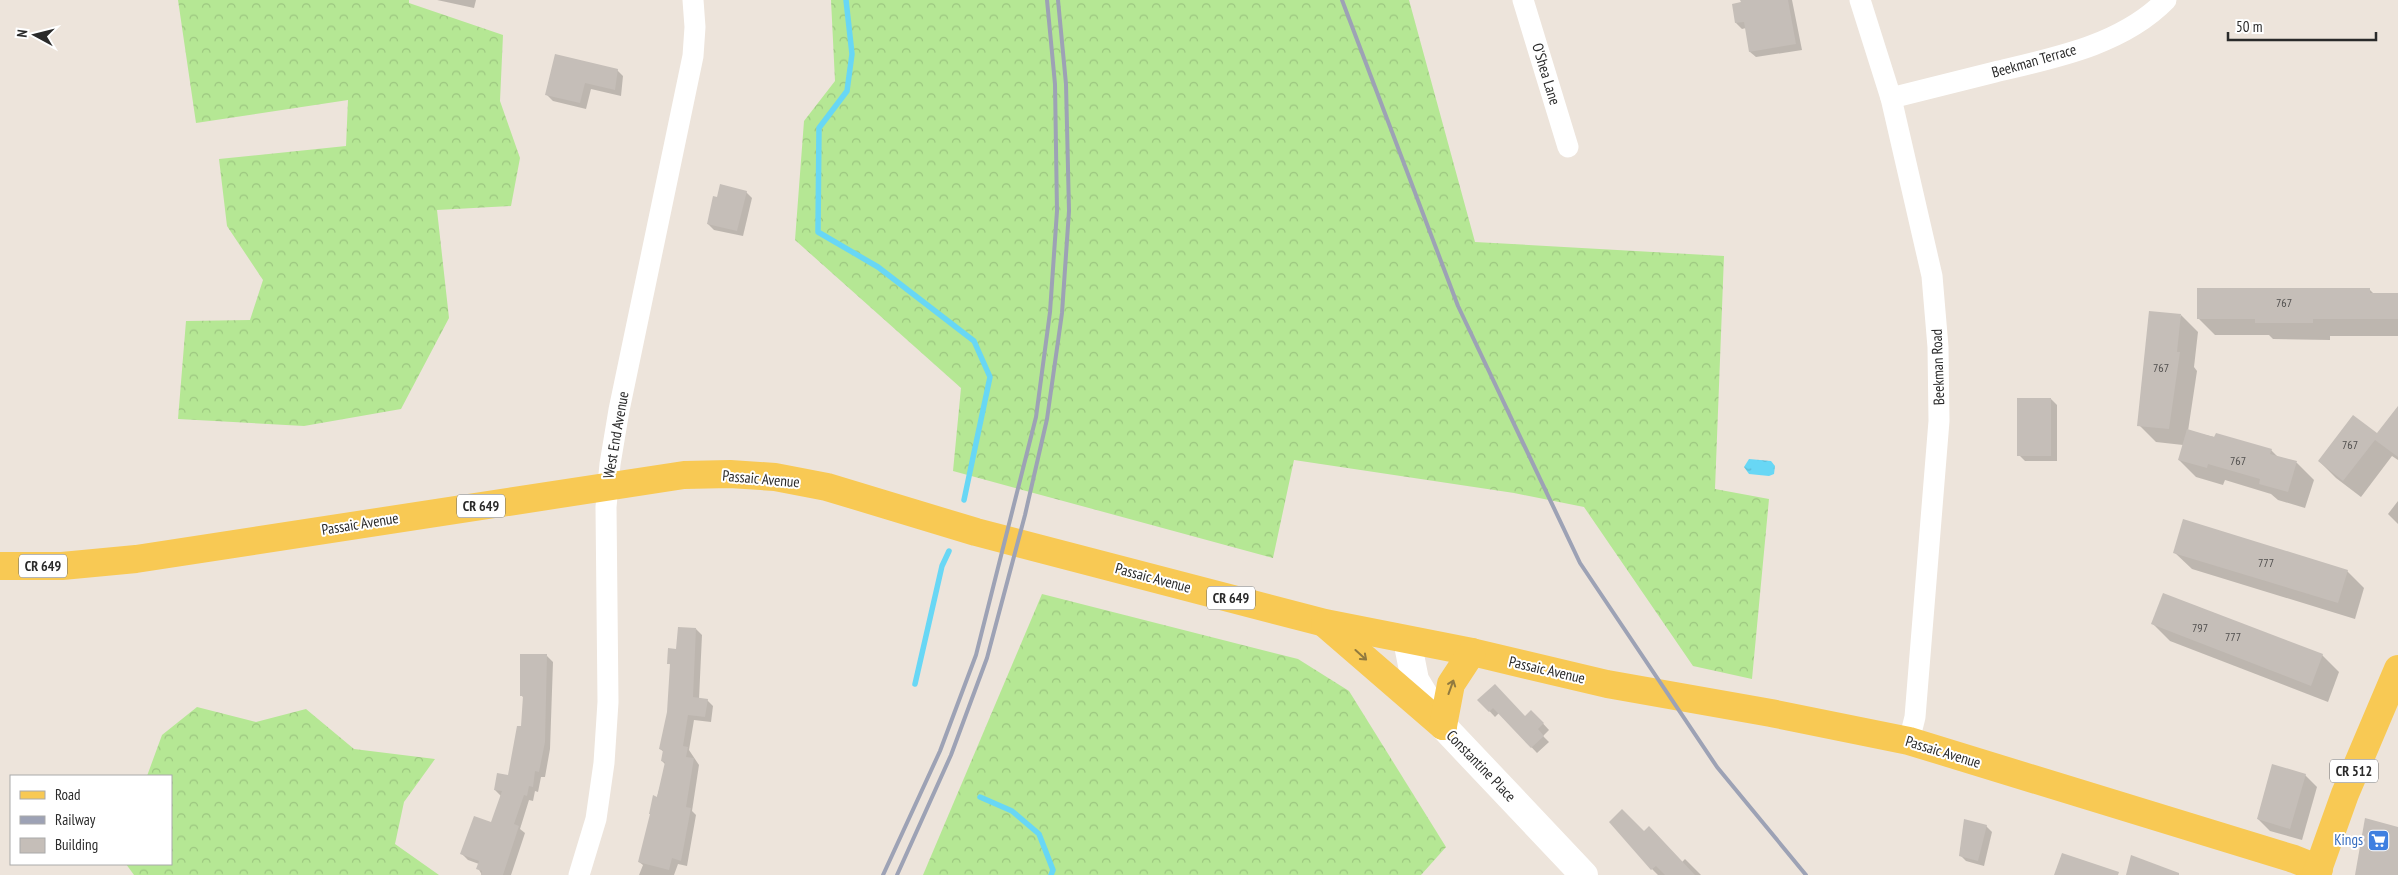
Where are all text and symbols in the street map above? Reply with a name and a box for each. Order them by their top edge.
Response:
north arrow [10,10,60,60]
scale bar [2228,10,2376,42]
text: 50 m [2236,17,2262,36]
text: N [13,29,31,38]
street label: Beekman Terrace [1989,39,2078,82]
street label: O'Shea Lane [1528,41,1565,107]
house number: 767 [2276,295,2292,310]
street label: Beekman Road [1927,329,1948,405]
house number: 767 [2153,360,2169,375]
street label: West End Avenue [598,390,633,480]
house number: 767 [2342,437,2358,452]
house number: 767 [2230,453,2246,468]
street label: Passaic Avenue [722,466,800,491]
road number: CR 649 [457,494,505,518]
street label: Passaic Avenue [320,508,400,539]
road number: CR 649 [19,554,67,578]
house number: 777 [2258,555,2274,570]
street label: Passaic Avenue [1113,558,1193,597]
road number: CR 649 [1207,586,1255,610]
house number: 797 [2192,620,2208,635]
house number: 777 [2225,629,2241,644]
one-way arrow [1354,650,1367,661]
street label: Passaic Avenue [1507,652,1587,687]
one-way arrow [1447,680,1456,695]
street label: Constantine Place [1443,726,1520,805]
street label: Passaic Avenue [1903,731,1983,772]
road number: CR 512 [2330,759,2378,782]
legend [10,775,172,865]
text: Road [55,785,81,804]
text: Railway [55,810,96,829]
supermarket icon: Kings [2367,828,2391,852]
place label: Kings [2334,830,2363,849]
text: Building [55,835,98,854]

